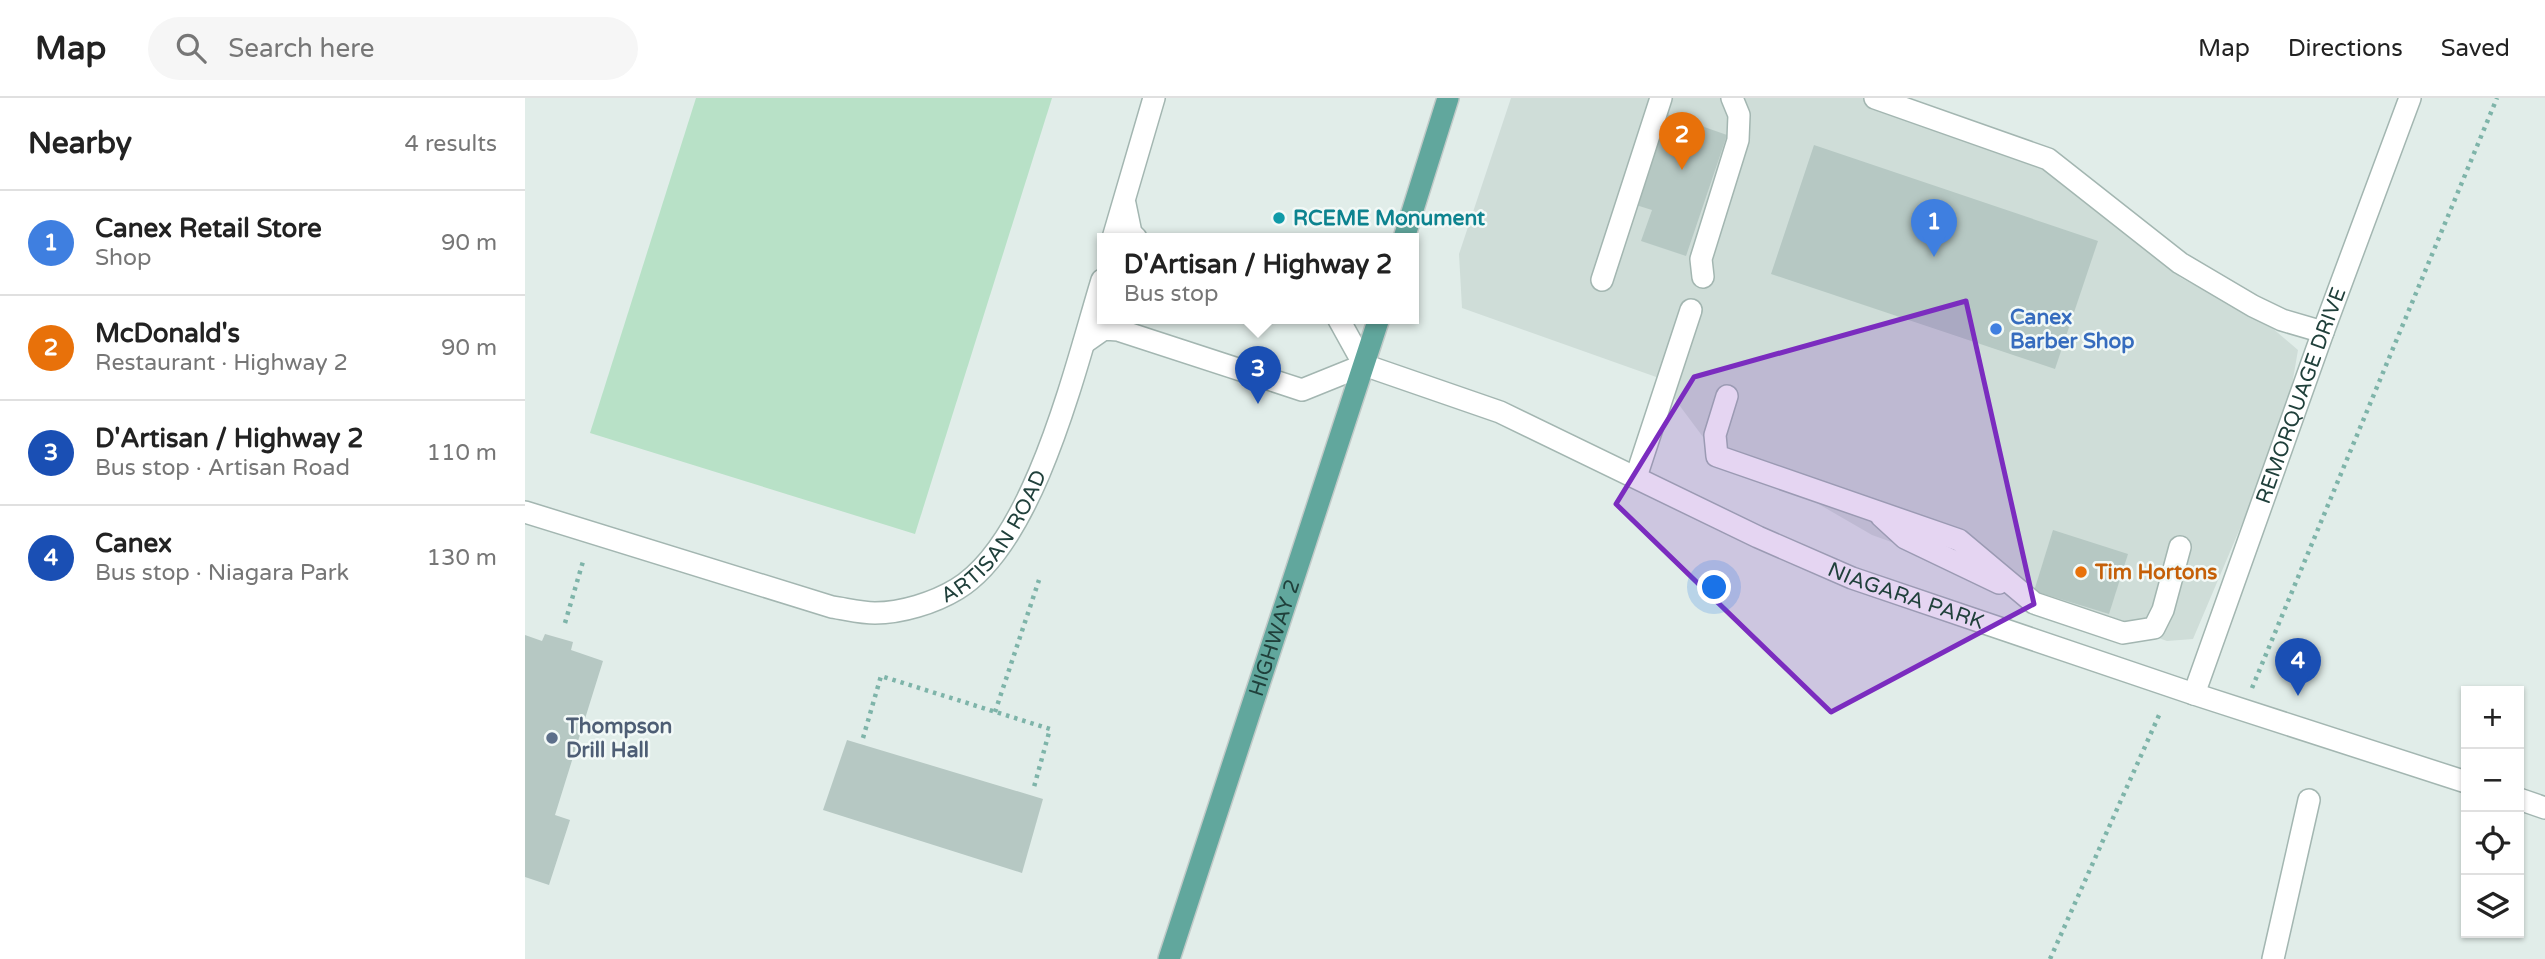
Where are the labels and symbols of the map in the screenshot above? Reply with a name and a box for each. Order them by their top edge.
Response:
pin: 2 [1659,112,1705,170]
pin: 1 [1911,199,1957,257]
place label: RCEME Monument [1293,206,1485,231]
marker: RCEME Monument [1271,210,1287,226]
street label: REMORQUAGE DRIVE [2251,284,2351,507]
place label: Canex Barber Shop [2010,305,2135,354]
marker: Canex Barber Shop [1988,321,2004,337]
pin: 3 [1235,346,1281,404]
street label: ARTISAN ROAD [937,466,1052,609]
street label: NIAGARA PARK [1824,557,1987,635]
place label: Tim Hortons [2094,560,2217,585]
marker: Tim Hortons [2073,564,2089,580]
your location [1697,570,1731,604]
street label: HIGHWAY 2 [1244,576,1305,700]
pin: 4 [2275,638,2321,696]
place label: Thompson Drill Hall [565,714,672,763]
marker: Thompson Drill Hall [544,730,560,746]

